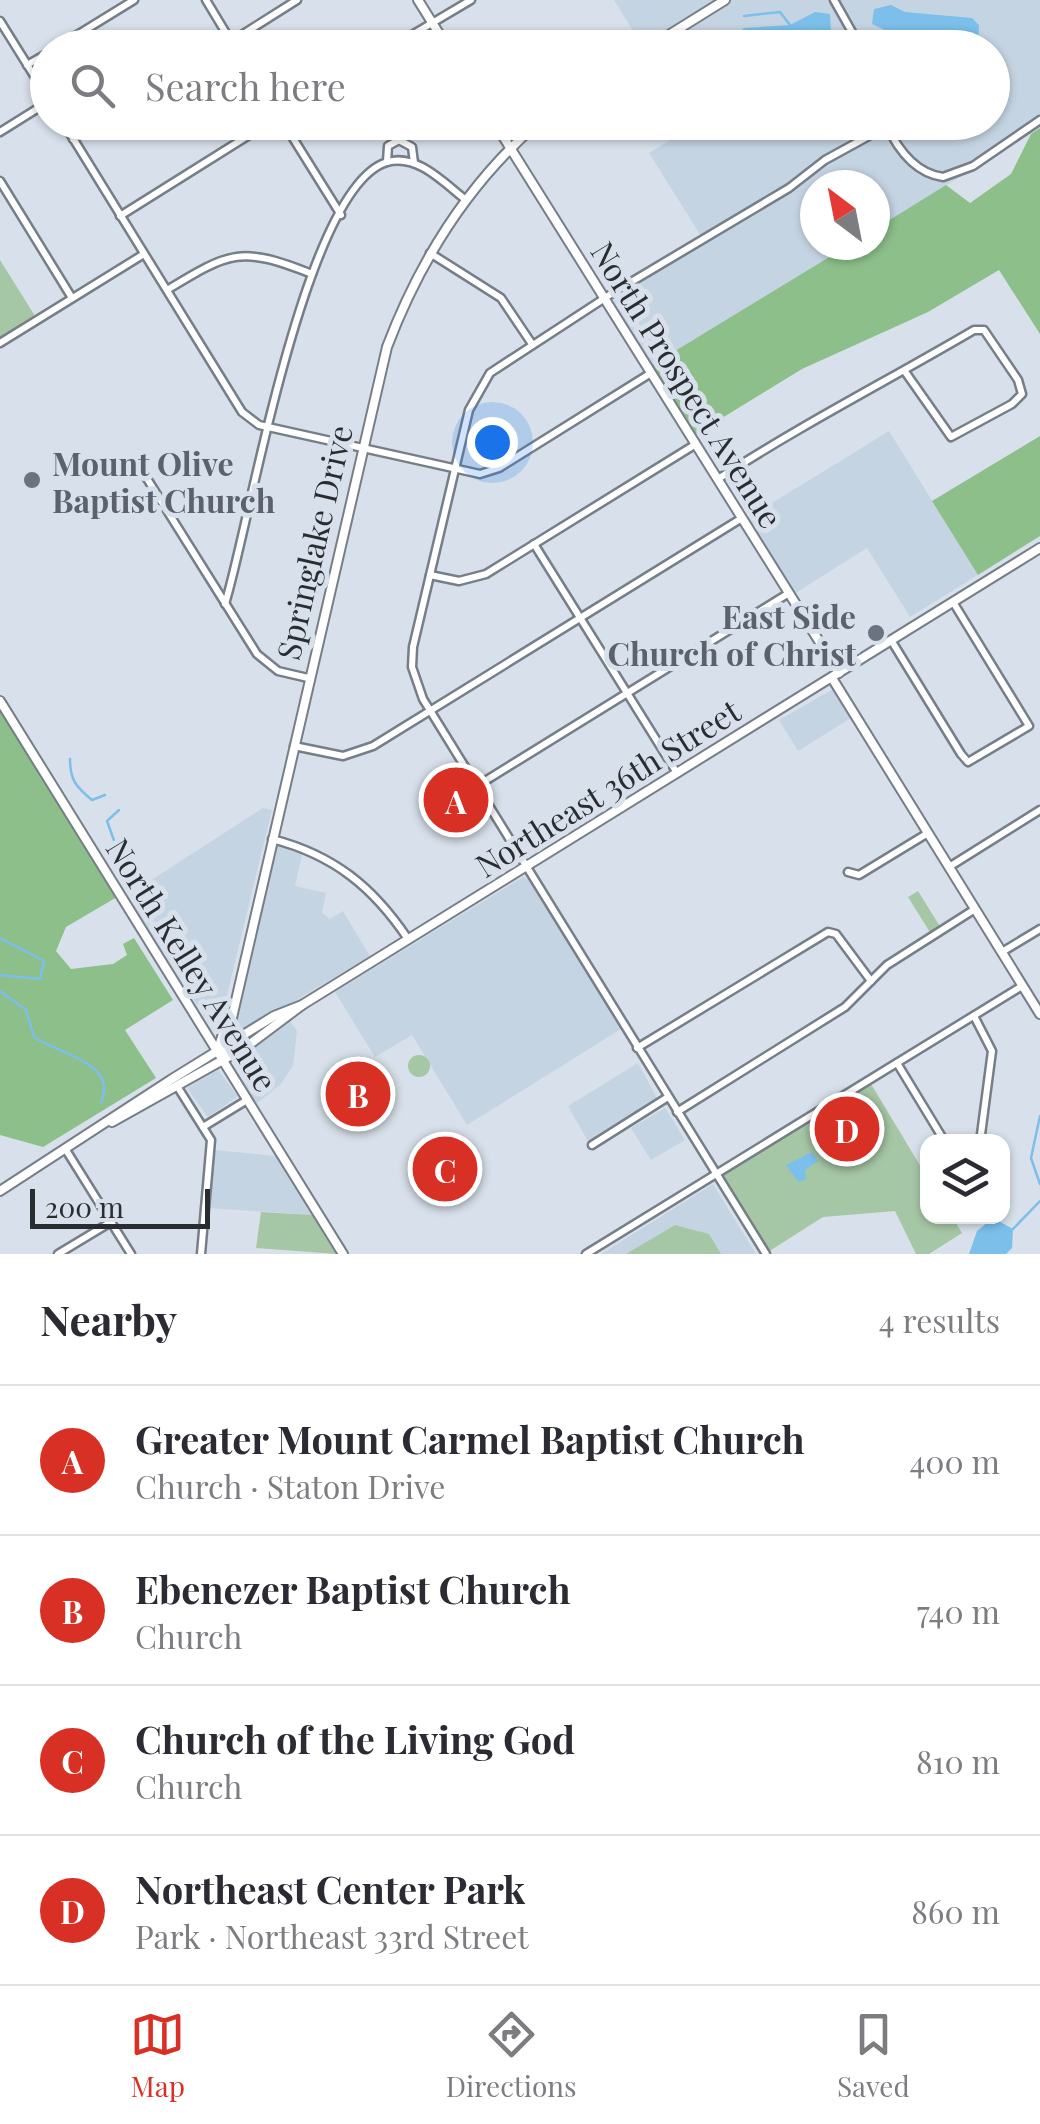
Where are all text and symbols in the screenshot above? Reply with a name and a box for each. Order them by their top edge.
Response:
search box [30,30,1010,140]
icon: search [65,58,120,113]
text: Search here [145,60,346,111]
north arrow [800,170,890,260]
street label: North Prospect Avenue [582,233,794,535]
your location [467,417,518,468]
street label: Springlake Drive [265,421,361,663]
place label: Mount Olive Baptist Church [52,441,276,521]
marker: Mount Olive Baptist Church [21,469,43,491]
place label: East Side Church of Christ [607,594,857,674]
marker: East Side Church of Christ [865,622,887,644]
street label: Northeast 36th Street [467,688,748,886]
pin: A [424,762,488,838]
street label: North Kelley Avenue [98,829,288,1099]
pin: B [326,1056,390,1132]
pin: D [814,1092,880,1166]
pin: C [412,1132,478,1206]
map controls [920,1134,1010,1224]
button: layers [920,1134,1010,1224]
scale bar [30,1184,210,1228]
text: 200 m [45,1188,124,1225]
text: Nearby [40,1291,177,1347]
text: 4 results [879,1298,1000,1341]
text: Greater Mount Carmel Baptist Church [135,1413,805,1464]
text: A [62,1439,83,1482]
text: 400 m [909,1439,1000,1482]
text: Church · Staton Drive [135,1464,446,1507]
text: Ebenezer Baptist Church [135,1563,571,1614]
text: B [62,1589,83,1632]
text: 740 m [917,1589,1000,1632]
text: Church [135,1614,242,1657]
text: Church of the Living God [135,1713,575,1764]
text: C [61,1739,84,1782]
text: 810 m [916,1739,1000,1782]
text: Church [135,1764,242,1807]
text: Northeast Center Park [135,1863,525,1914]
text: D [60,1889,85,1932]
text: 860 m [911,1889,1000,1932]
text: Park · Northeast 33rd Street [135,1914,529,1957]
tab: Map [130,2007,185,2104]
tab: Directions [446,2007,577,2104]
tab: Saved [837,2007,910,2104]

